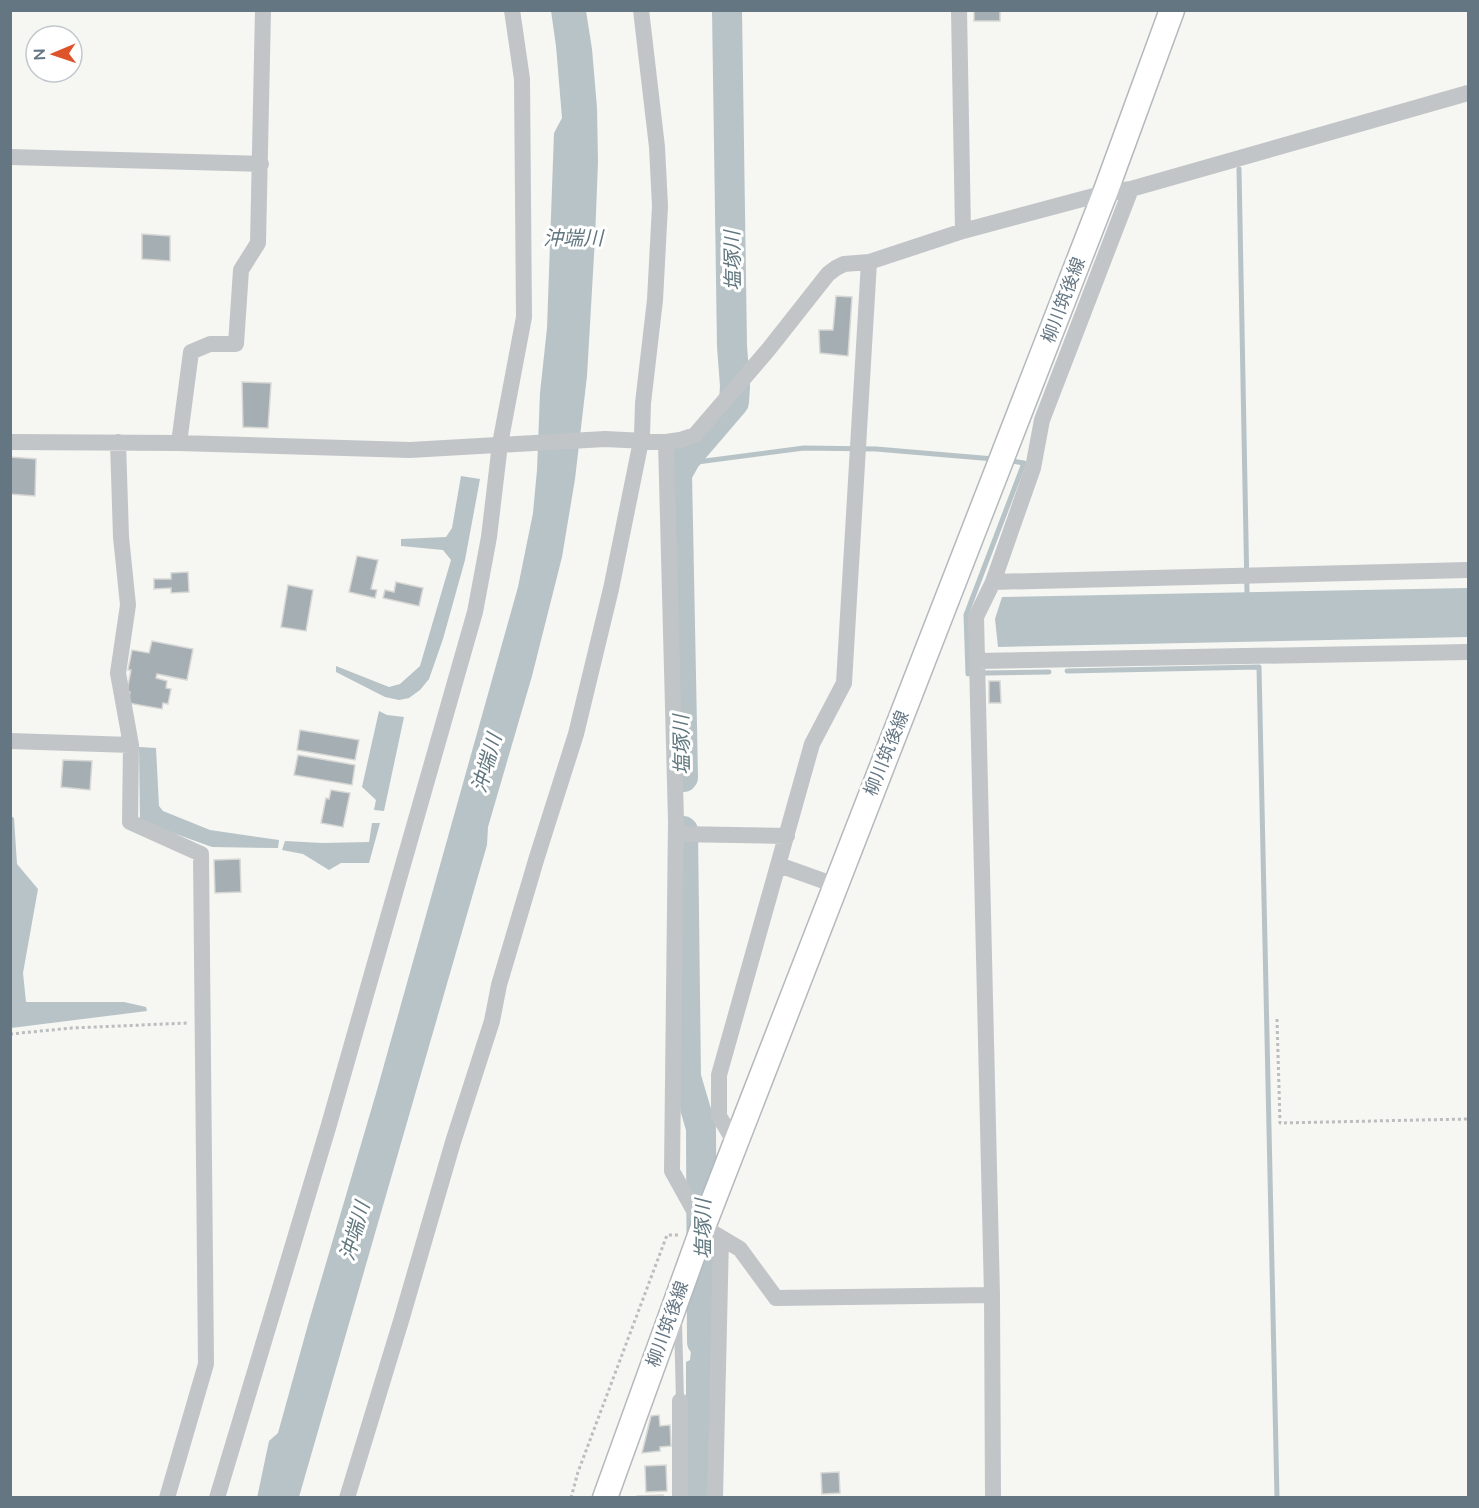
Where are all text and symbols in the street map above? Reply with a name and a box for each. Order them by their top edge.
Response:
north arrow [24,24,84,84]
text: N [29,48,49,61]
water label: 沖端川 [543,225,605,250]
water label: 塩塚川 [719,229,745,291]
street label: 柳川筑後線 [1036,254,1090,346]
street label: 柳川筑後線 [858,707,914,799]
water label: 塩塚川 [668,713,694,775]
water label: 沖端川 [466,729,507,795]
water label: 沖端川 [334,1197,375,1263]
water label: 塩塚川 [690,1197,715,1259]
street label: 柳川筑後線 [641,1278,693,1370]

